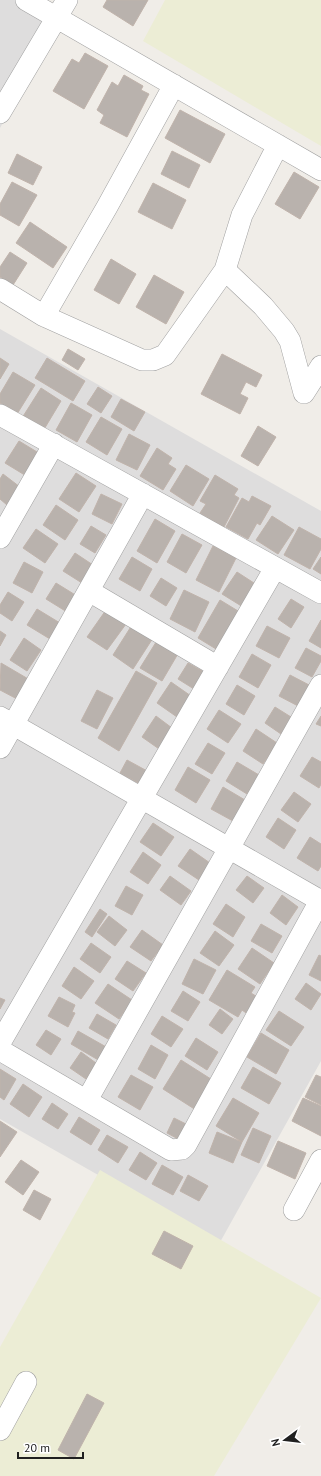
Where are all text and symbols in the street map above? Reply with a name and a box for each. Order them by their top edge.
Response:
north arrow [265,1420,305,1460]
scale bar [18,1434,83,1460]
text: N [268,1437,283,1448]
text: 20 m [24,1440,50,1455]

